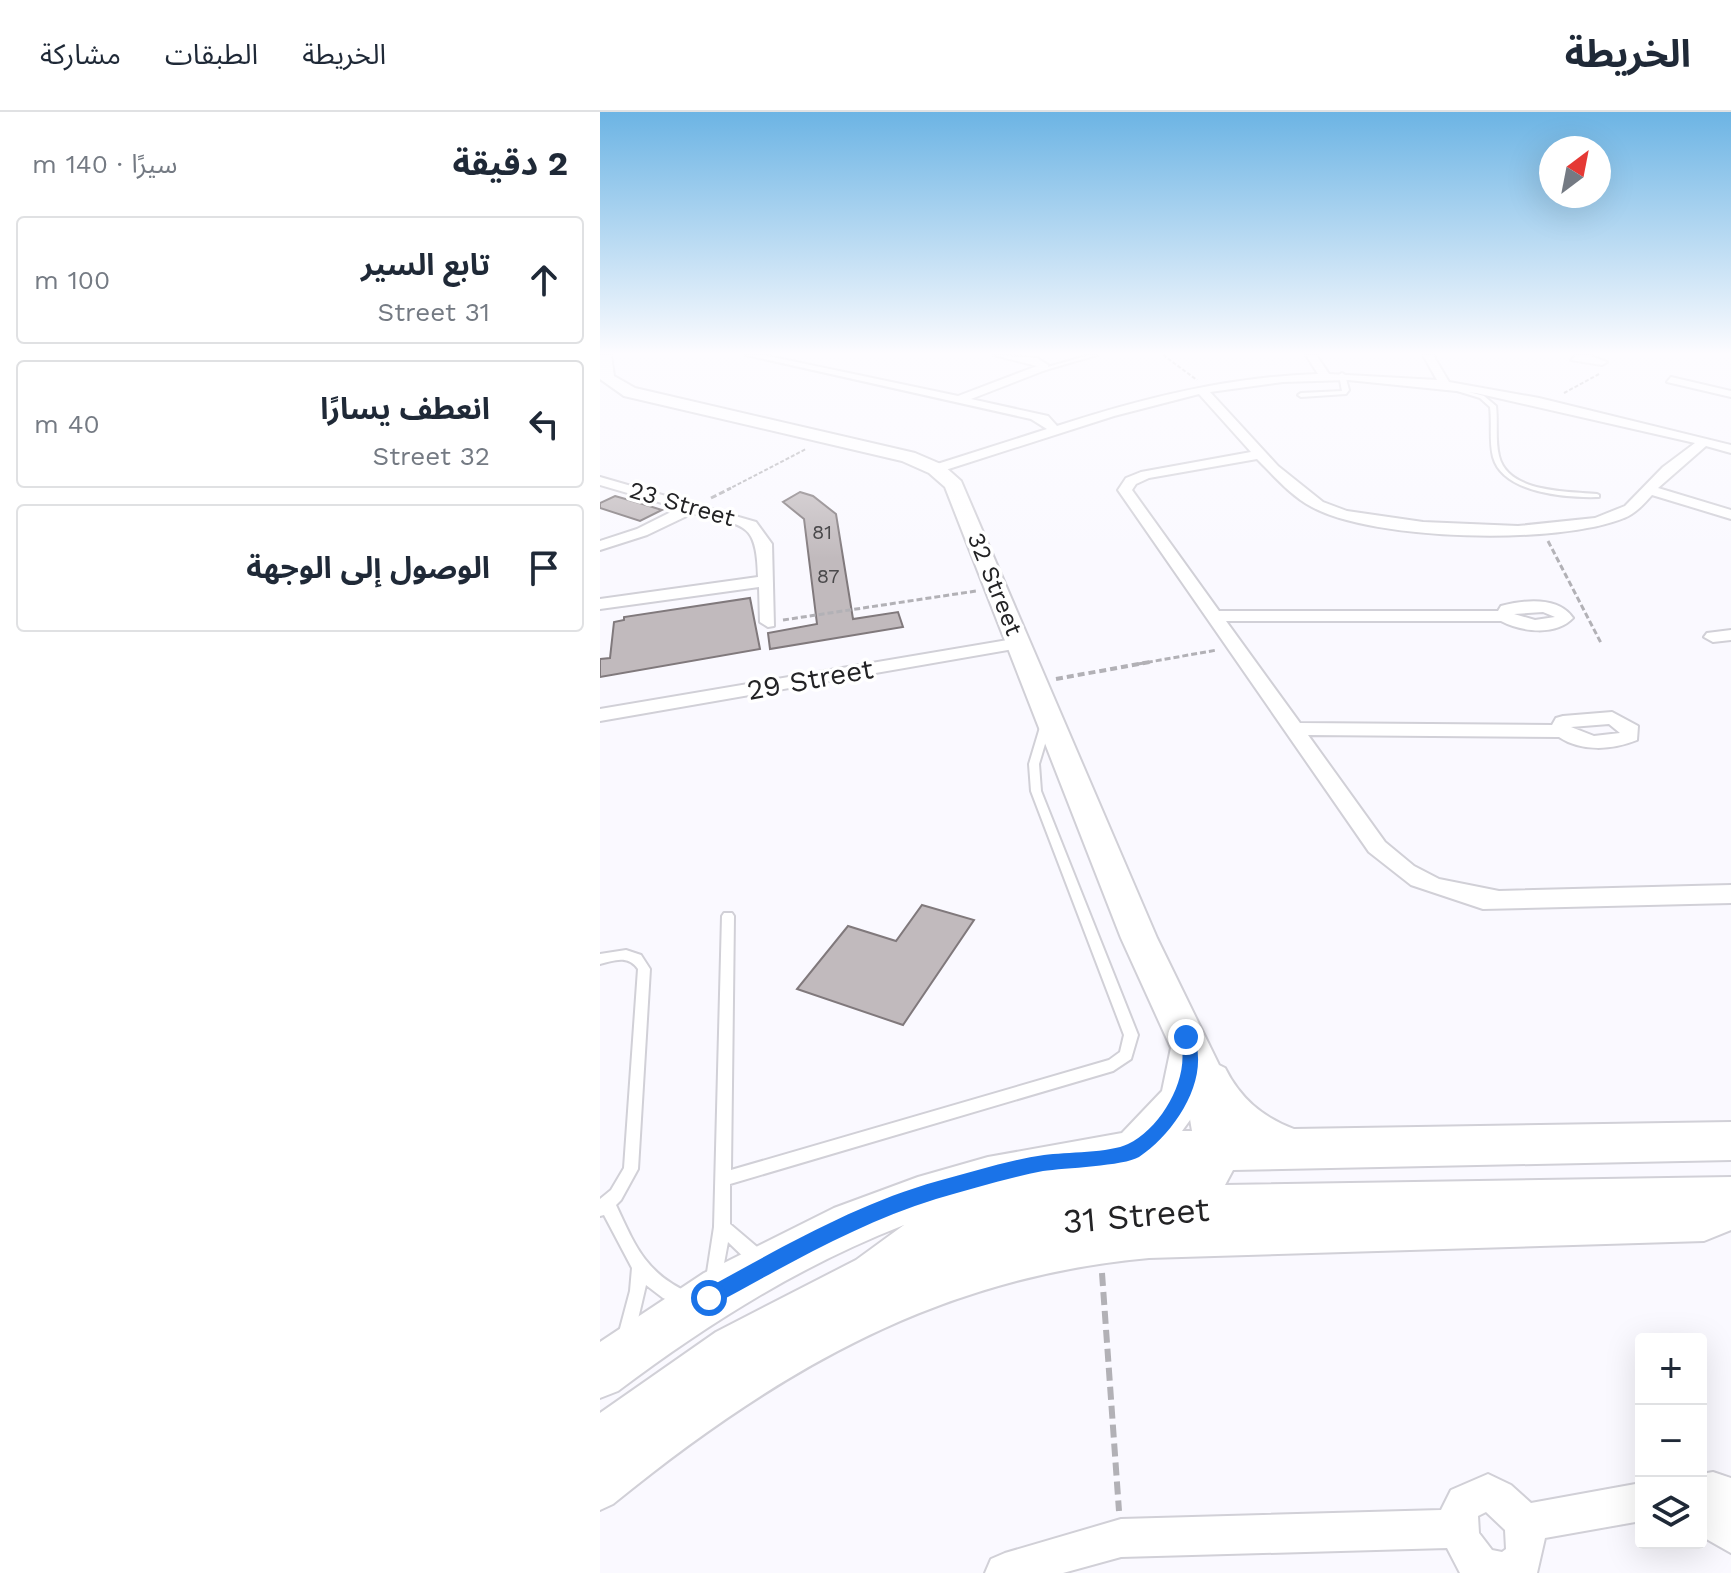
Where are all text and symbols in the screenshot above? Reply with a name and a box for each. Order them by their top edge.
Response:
text: الخريطة [1565,32,1691,76]
text: مشاركة [40,38,121,71]
text: الطبقات [165,38,258,71]
text: الخريطة [302,38,386,71]
north arrow [1539,136,1611,208]
text: 2 دقيقة [452,143,568,183]
text: سيرًا · 140 m [32,149,177,179]
text: تابع السير [361,247,490,282]
icon: ahead [522,258,566,302]
text: 100 m [34,265,110,295]
text: 31 Street [378,297,490,327]
text: انعطف يسارًا [320,391,490,426]
icon: left [522,402,566,446]
text: 40 m [34,409,100,439]
text: 32 Street [373,441,490,471]
street label: 23 Street [626,476,738,532]
house number: 81 [812,520,832,544]
street label: 32 Street [962,528,1028,640]
icon: arrive [522,546,566,590]
text: الوصول إلى الوجهة [246,550,490,585]
house number: 87 [817,564,839,588]
street label: 29 Street [744,652,876,707]
route end [1168,1019,1204,1055]
street label: 31 Street [1061,1189,1211,1241]
route start [691,1280,727,1316]
map controls [1635,1333,1707,1549]
button: + [1635,1333,1707,1405]
button: − [1635,1405,1707,1477]
button: layers [1635,1477,1707,1549]

